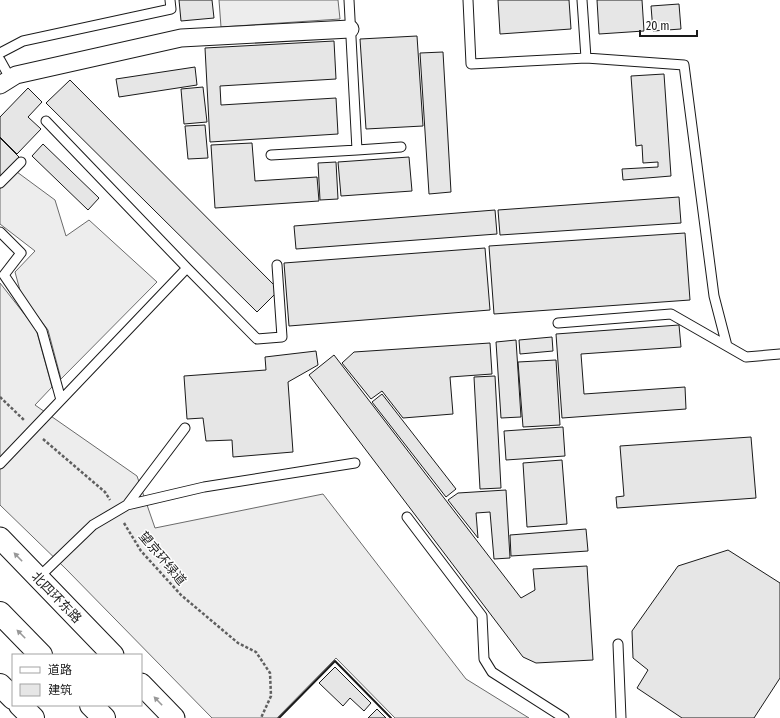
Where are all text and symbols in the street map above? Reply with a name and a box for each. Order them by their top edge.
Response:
scale bar [640,12,697,38]
text: 20 m [646,19,670,33]
street label: 望京环绿道 [136,529,189,588]
one-way arrow [13,552,23,562]
street label: 北四环东路 [29,569,85,626]
one-way arrow [16,629,26,639]
legend [12,654,142,706]
text: 道路 [48,663,72,677]
text: 建筑 [48,683,72,697]
one-way arrow [153,696,163,706]

